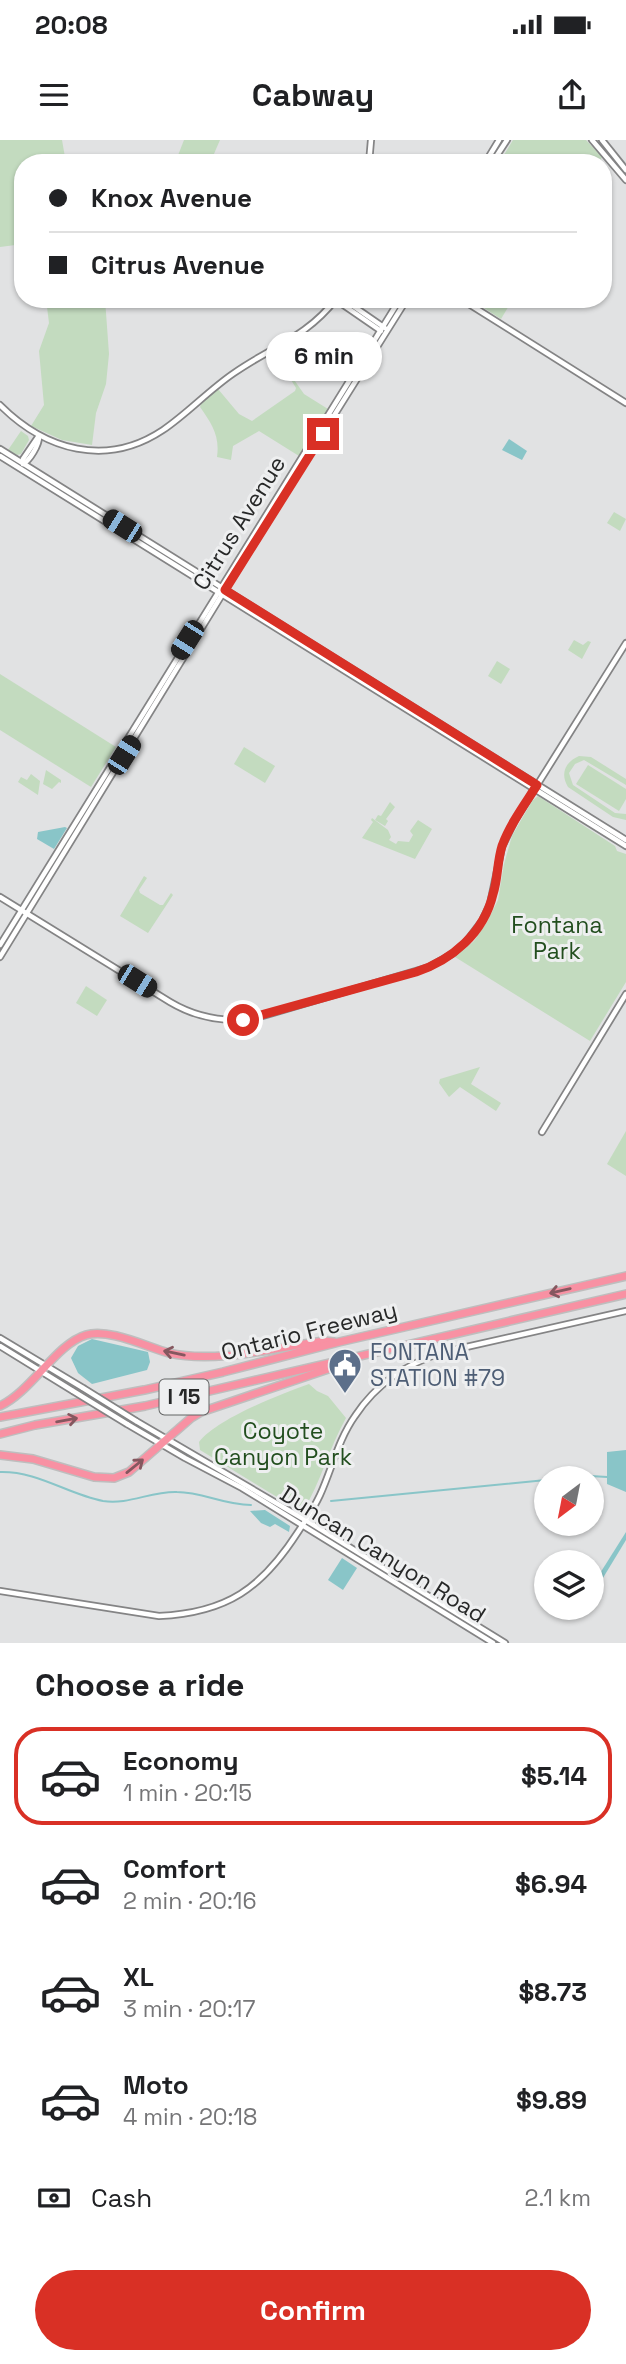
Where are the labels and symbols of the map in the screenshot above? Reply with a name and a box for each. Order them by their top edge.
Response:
callout: 6 min [265,332,381,382]
route end [307,418,339,450]
street label: Citrus Avenue [186,450,292,596]
car [99,506,146,546]
car [167,617,208,663]
car [104,732,145,778]
park label: Fontana Park [511,910,603,966]
car [114,961,161,1001]
route start [227,1004,259,1036]
one-way arrow [549,1286,571,1299]
street label: Ontario Freeway [218,1295,400,1367]
place label: FONTANA STATION #79 [370,1337,505,1393]
one-way arrow [163,1346,186,1360]
public building icon: FONTANA STATION #79 [326,1346,364,1395]
road number: I 15 [160,1380,208,1414]
one-way arrow [55,1413,78,1426]
park label: Coyote Canyon Park [214,1416,352,1472]
one-way arrow [126,1458,144,1474]
north arrow [534,1466,604,1536]
street label: Duncan Canyon Road [275,1478,491,1630]

